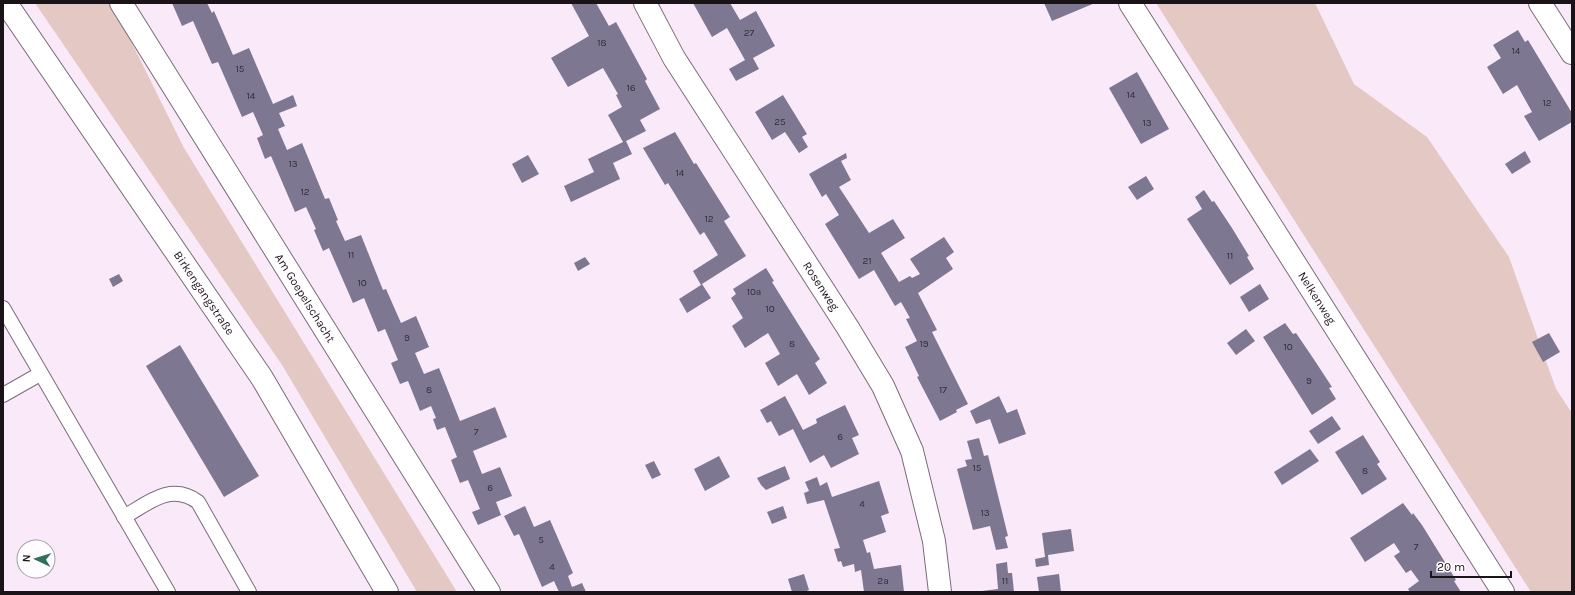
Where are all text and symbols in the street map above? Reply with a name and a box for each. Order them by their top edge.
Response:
house number: 27 [744,27,755,39]
house number: 18 [597,37,607,49]
house number: 14 [1512,45,1521,57]
house number: 15 [236,63,245,75]
house number: 16 [626,82,636,94]
house number: 14 [1127,89,1136,101]
house number: 14 [247,90,256,102]
house number: 12 [1542,97,1552,109]
house number: 25 [774,116,786,128]
house number: 13 [1142,117,1152,129]
house number: 13 [288,158,298,170]
house number: 14 [676,167,685,179]
house number: 12 [300,186,310,198]
house number: 12 [704,213,714,225]
street label: Birkengangstraße [171,248,237,338]
house number: 11 [348,249,354,261]
house number: 11 [1227,250,1233,262]
street label: Am Goepelschacht [272,251,338,345]
house number: 21 [862,255,872,267]
street label: Rosenweg [800,259,842,313]
street label: Nelkenweg [1295,269,1339,327]
house number: 10 [357,277,367,289]
house number: 10a [747,286,761,298]
house number: 10 [765,303,775,315]
house number: 9 [404,332,410,344]
house number: 8 [789,338,795,350]
house number: 19 [919,338,929,350]
house number: 10 [1283,341,1293,353]
house number: 9 [1306,375,1312,387]
house number: 8 [426,384,432,396]
house number: 17 [939,384,947,396]
house number: 7 [474,426,479,438]
house number: 6 [837,431,843,443]
house number: 15 [973,462,982,474]
house number: 8 [1362,465,1368,477]
house number: 6 [487,482,493,494]
house number: 4 [859,498,865,510]
house number: 13 [980,507,990,519]
house number: 5 [538,534,544,546]
north arrow [16,539,56,579]
house number: 7 [1414,541,1419,553]
scale bar [1431,553,1511,579]
text: N [20,554,33,563]
text: 20 m [1437,560,1465,574]
house number: 4 [549,561,555,573]
house number: 2a [877,575,889,587]
house number: 11 [1002,575,1008,587]

